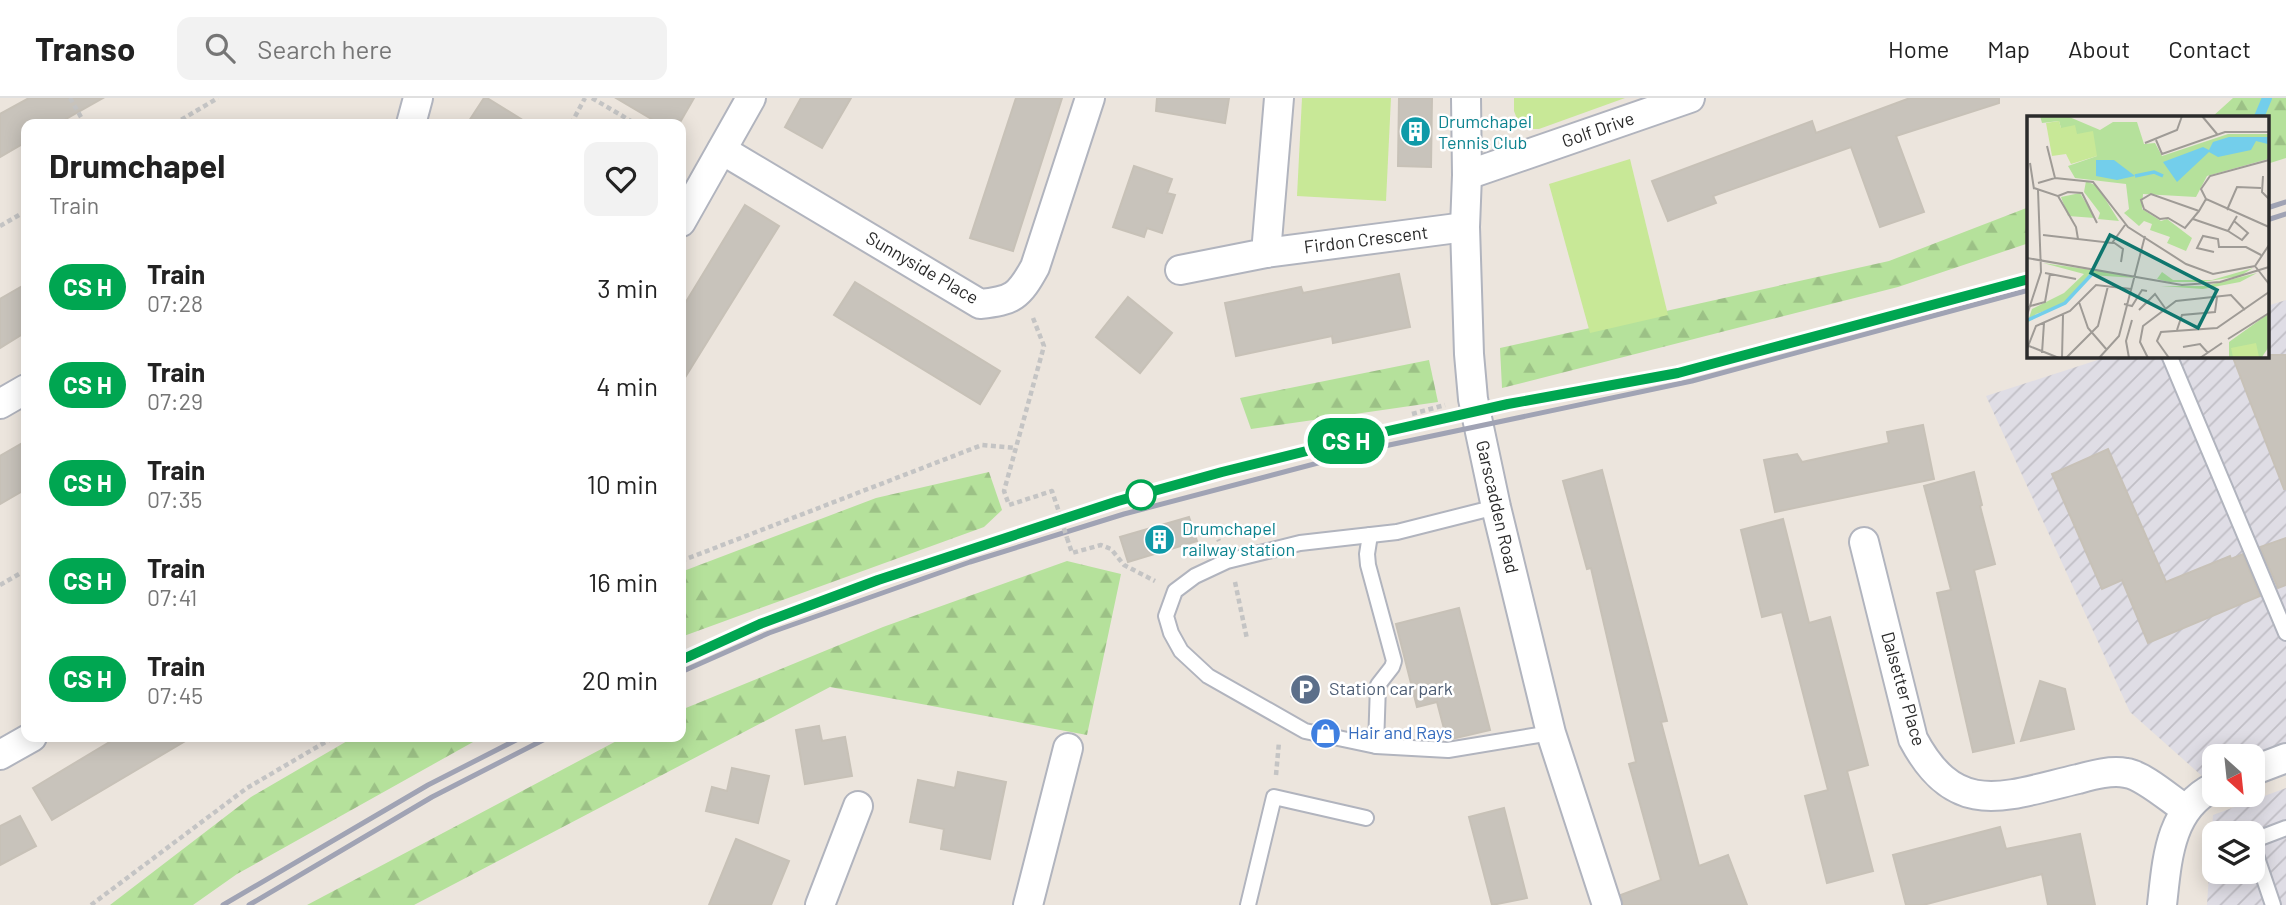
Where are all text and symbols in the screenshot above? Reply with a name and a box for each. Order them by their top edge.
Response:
search box [177,17,667,80]
text: Transo [35,28,135,68]
icon: search [201,29,239,67]
text: Search here [257,33,392,64]
text: Home [1888,34,1949,63]
text: Map [1987,34,2030,63]
text: About [2068,34,2130,63]
text: Contact [2168,34,2251,63]
street label: Golf Drive [1559,106,1637,152]
place label: Drumchapel Tennis Club [1438,110,1532,153]
building icon: Drumchapel Tennis Club [1398,115,1432,149]
inset map [2027,116,2268,357]
button: heart [584,142,658,216]
text: Drumchapel [49,145,225,185]
text: Train [49,191,99,219]
street label: Firdon Crescent [1303,220,1429,258]
street label: Sunnyside Place [862,226,983,308]
text: Train [147,258,205,289]
text: CS H [63,272,112,301]
text: 3 min [597,272,658,303]
text: 07:28 [147,289,203,317]
text: Train [147,356,205,387]
text: CS H [63,370,112,399]
text: 4 min [596,370,658,401]
text: 07:29 [147,387,203,415]
line badge: CS H [1297,418,1395,464]
text: CS H [1322,426,1370,455]
street label: Garscadden Road [1472,438,1524,576]
text: Train [147,454,205,485]
text: CS H [63,468,112,497]
text: 10 min [587,468,658,499]
unlabelled marker [1126,480,1156,510]
text: 07:35 [147,485,202,513]
place label: Drumchapel railway station [1182,517,1295,560]
building icon: Drumchapel railway station [1142,522,1176,556]
text: Train [147,552,205,583]
text: CS H [63,566,112,595]
text: 16 min [588,566,658,597]
text: 07:41 [147,583,197,611]
street label: Dalsetter Place [1877,629,1931,748]
text: Train [147,650,205,681]
text: CS H [63,664,112,693]
text: 20 min [582,664,658,695]
parking icon: Station car park [1289,672,1323,706]
place label: Station car park [1329,677,1453,699]
text: 07:45 [147,681,203,709]
shop icon: Hair and Rays [1308,716,1342,750]
place label: Hair and Rays [1348,721,1452,743]
north arrow [2202,744,2264,807]
map controls [2202,744,2265,884]
button: layers [2202,821,2265,884]

